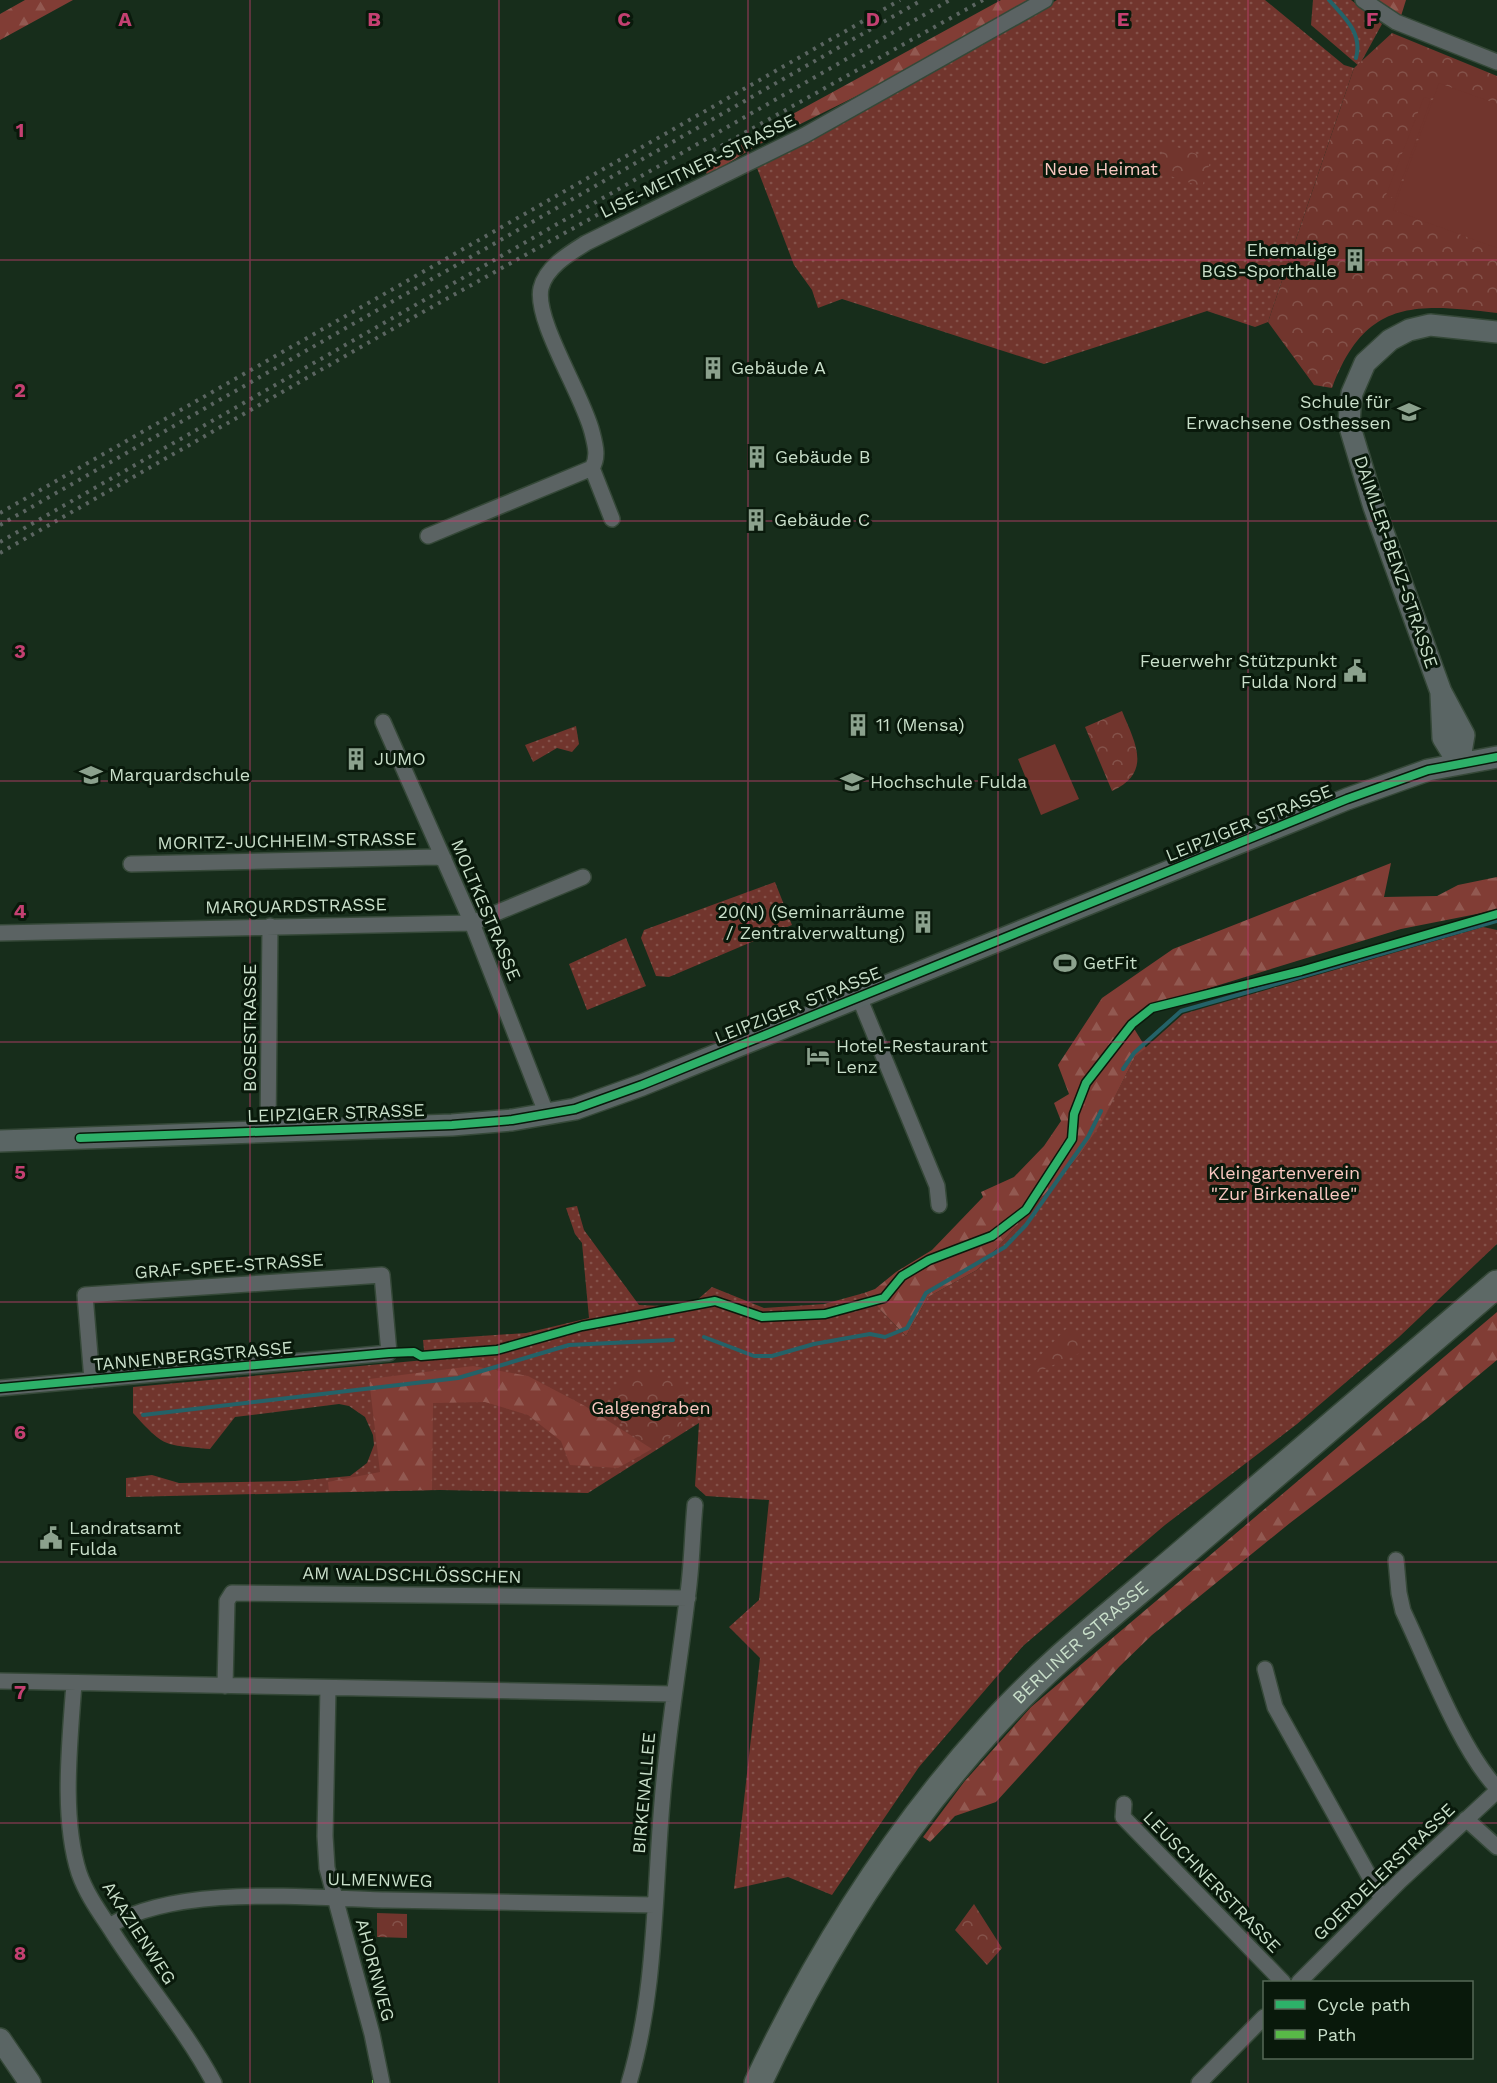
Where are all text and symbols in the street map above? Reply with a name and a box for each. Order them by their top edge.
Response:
text: A [118,7,132,31]
text: B [367,7,381,31]
text: C [617,7,631,31]
text: D [866,7,880,31]
text: E [1117,7,1129,31]
text: F [1366,7,1378,31]
street label: LISE-MEITNER-STRASSE [596,109,799,222]
text: 1 [16,118,24,142]
park label: Neue Heimat [1044,158,1158,179]
place label: Ehemalige BGS-Sporthalle [1201,239,1337,281]
building icon: Ehemalige BGS-Sporthalle [1342,247,1368,273]
building icon: Gebäude A [700,355,726,381]
place label: Gebäude A [731,357,826,378]
text: 2 [14,378,26,402]
place label: Schule für Erwachsene Osthessen [1186,391,1391,433]
school or university icon: Schule für Erwachsene Osthessen [1396,399,1422,425]
building icon: Gebäude B [744,444,770,470]
place label: Gebäude B [775,446,871,467]
street label: DAIMLER-BENZ-STRASSE [1350,453,1443,671]
building icon: Gebäude C [743,507,769,533]
place label: Gebäude C [774,509,870,530]
text: 3 [14,639,26,663]
place label: Feuerwehr Stützpunkt Fulda Nord [1140,650,1337,692]
public building icon: Feuerwehr Stützpunkt Fulda Nord [1342,658,1368,684]
building icon: 11 (Mensa) [845,712,871,738]
place label: 11 (Mensa) [876,714,964,735]
building icon: JUMO [343,746,369,772]
place label: JUMO [374,748,426,769]
school or university icon: Marquardschule [78,762,104,788]
place label: Marquardschule [109,764,250,785]
school or university icon: Hochschule Fulda [839,769,865,795]
place label: Hochschule Fulda [870,771,1027,792]
street label: LEIPZIGER STRASSE [1162,779,1335,866]
street label: MORITZ-JUCHHEIM-STRASSE [157,828,417,853]
street label: MOLTKESTRASSE [447,836,526,984]
street label: MARQUARDSTRASSE [205,893,387,918]
text: 4 [14,899,27,923]
place label: 20(N) (Seminarräume / Zentralverwaltung) [718,901,905,943]
building icon: 20(N) (Seminarräume / Zentralverwaltung) [910,909,936,935]
sports icon: GetFit [1052,950,1078,976]
place label: GetFit [1083,952,1137,973]
street label: LEIPZIGER STRASSE [711,961,884,1048]
street label: BOSESTRASSE [239,964,260,1092]
place label: Hotel-Restaurant Lenz [836,1035,988,1077]
hotel icon: Hotel-Restaurant Lenz [805,1043,831,1069]
street label: LEIPZIGER STRASSE [247,1099,425,1126]
text: 5 [14,1160,26,1184]
park label: Kleingartenverein "Zur Birkenallee" [1208,1162,1360,1204]
street label: GRAF-SPEE-STRASSE [134,1248,324,1283]
street label: TANNENBERGSTRASSE [92,1336,294,1375]
park label: Galgengraben [591,1397,711,1418]
text: 6 [14,1420,26,1444]
place label: Landratsamt Fulda [69,1517,182,1559]
public building icon: Landratsamt Fulda [38,1525,64,1551]
street label: AM WALDSCHLÖSSCHEN [302,1562,522,1587]
street label: BERLINER STRASSE [1008,1576,1152,1708]
text: 7 [14,1680,26,1704]
street label: BIRKENALLEE [628,1731,659,1855]
street label: GOERDELERSTRASSE [1308,1799,1459,1945]
street label: LEUSCHNERSTRASSE [1139,1806,1286,1957]
street label: ULMENWEG [327,1868,433,1891]
street label: AKAZIENWEG [98,1877,180,1988]
street label: AHORNWEG [352,1916,399,2023]
text: 8 [14,1941,26,1965]
legend [1263,1981,1473,2059]
text: Cycle path [1317,1994,1411,2015]
text: Path [1317,2024,1357,2045]

